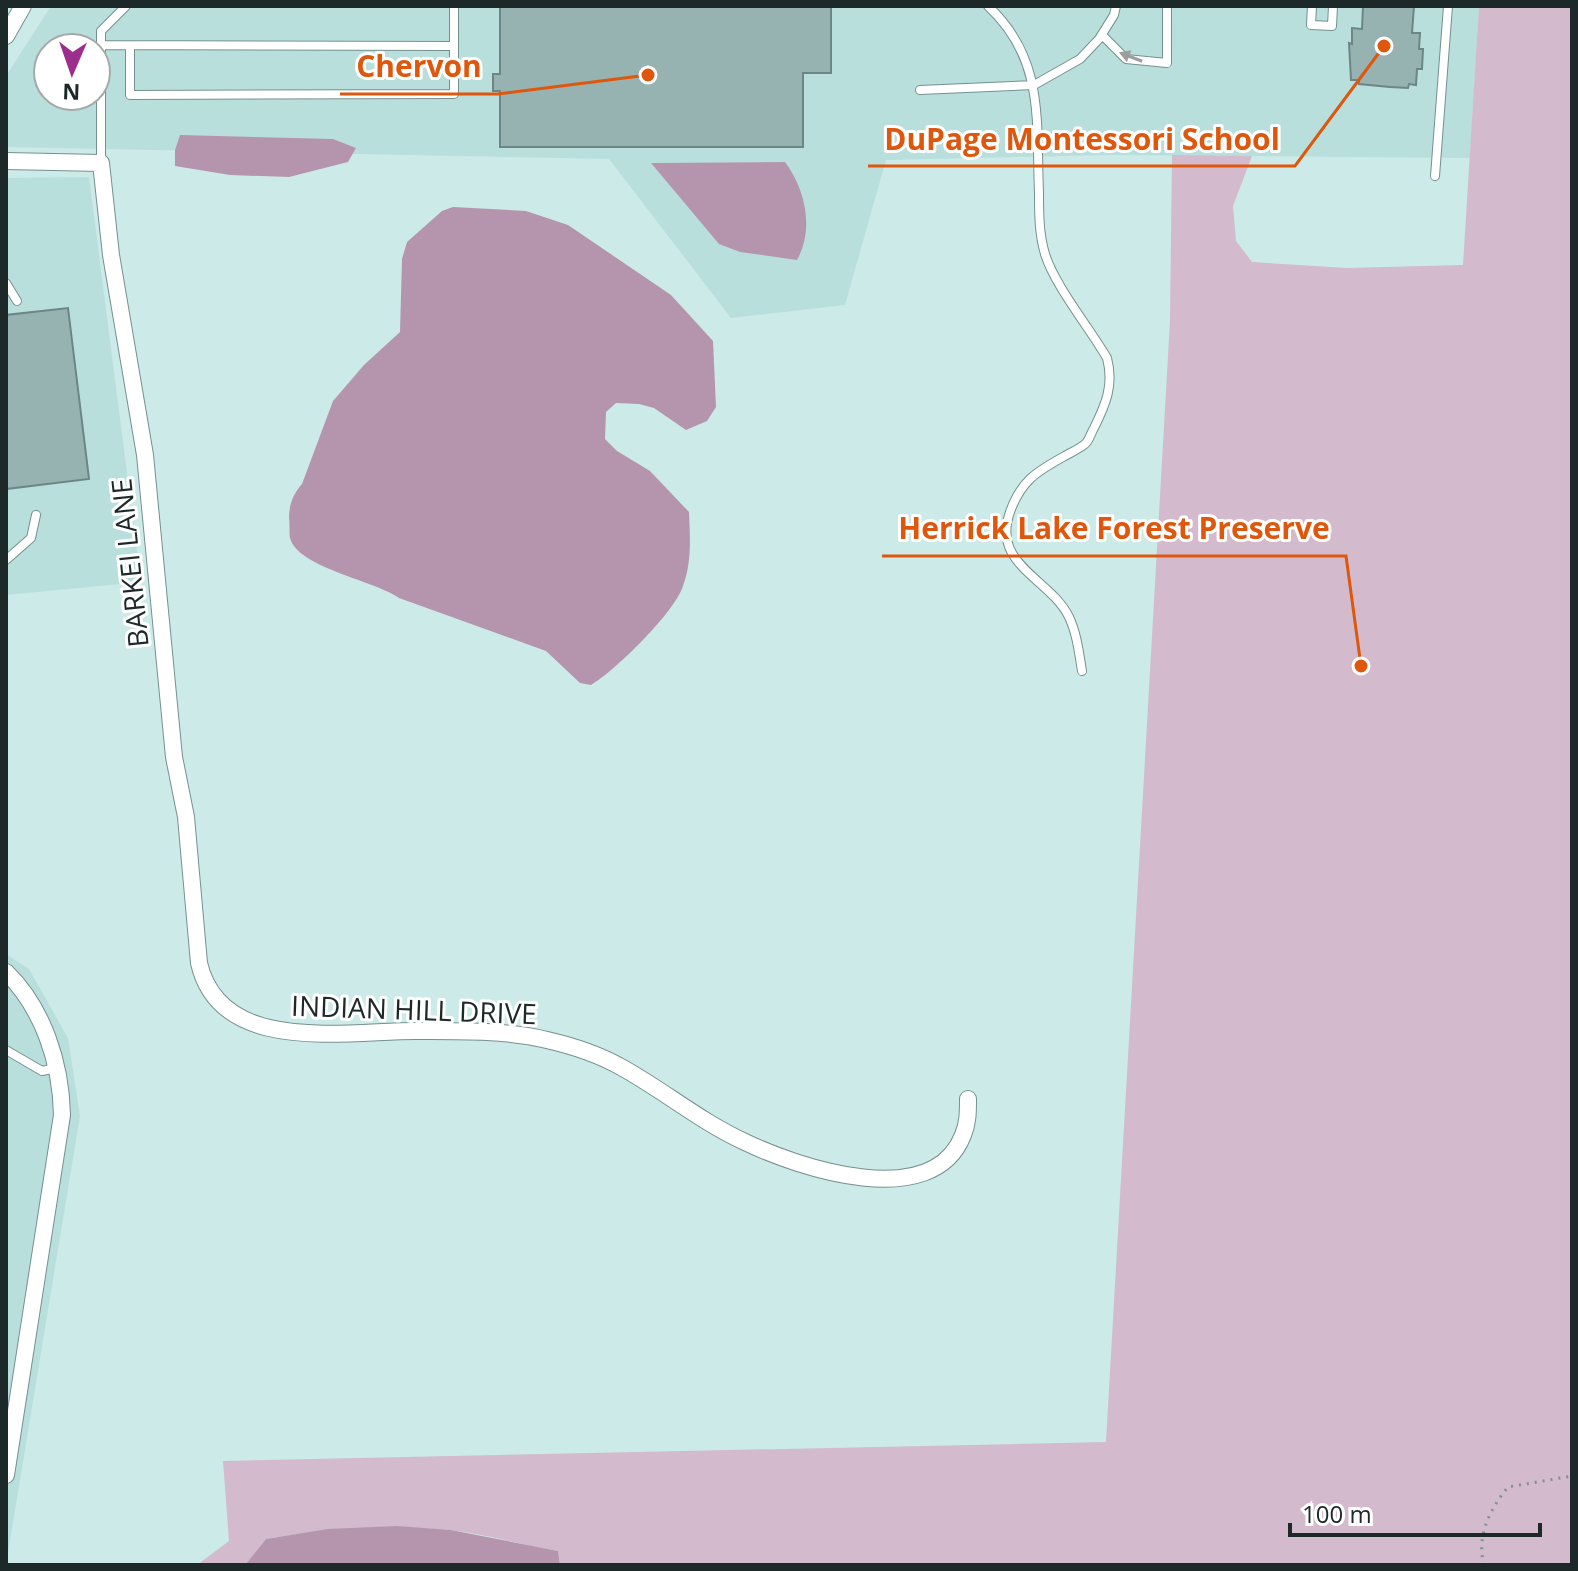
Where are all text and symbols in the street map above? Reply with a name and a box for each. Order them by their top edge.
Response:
north arrow [32,32,112,112]
callout: Chervon [340,40,498,94]
text: Chervon [356,45,482,86]
one-way arrow [1119,50,1143,63]
text: N [62,78,81,108]
callout: DuPage Montessori School [868,112,1295,166]
text: DuPage Montessori School [884,118,1280,159]
street label: BARKEI LANE [101,477,157,649]
callout: Herrick Lake Forest Preserve [882,502,1346,556]
text: Herrick Lake Forest Preserve [898,507,1330,548]
street label: INDIAN HILL DRIVE [291,986,537,1032]
scale bar [1290,1487,1540,1537]
text: 100 m [1302,1497,1372,1530]

